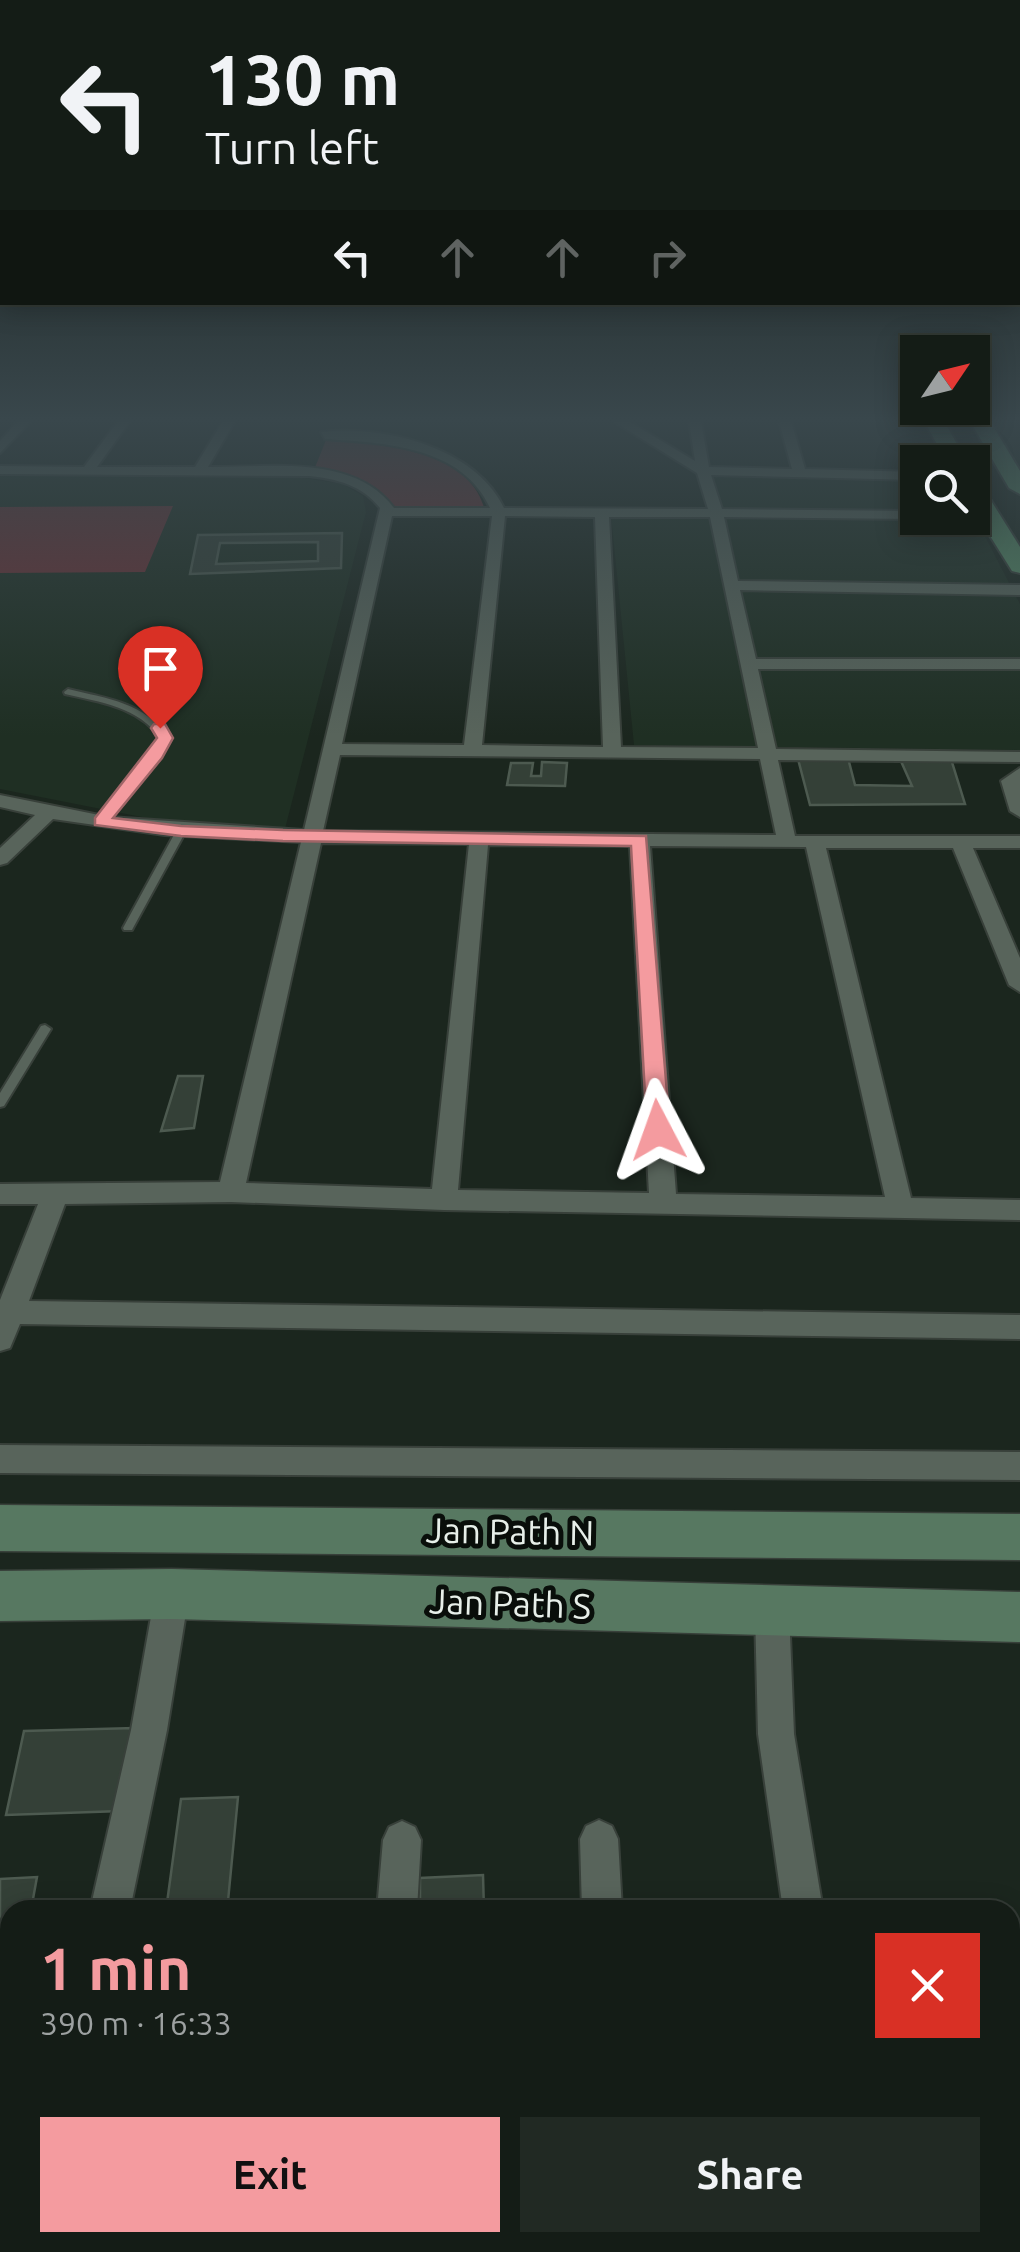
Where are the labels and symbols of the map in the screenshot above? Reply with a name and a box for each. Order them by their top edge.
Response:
north arrow [900,335,990,425]
pin [118,626,203,729]
position arrow [606,1078,710,1182]
street label: Jan Path N [425,1510,595,1552]
street label: Jan Path S [428,1580,592,1626]

